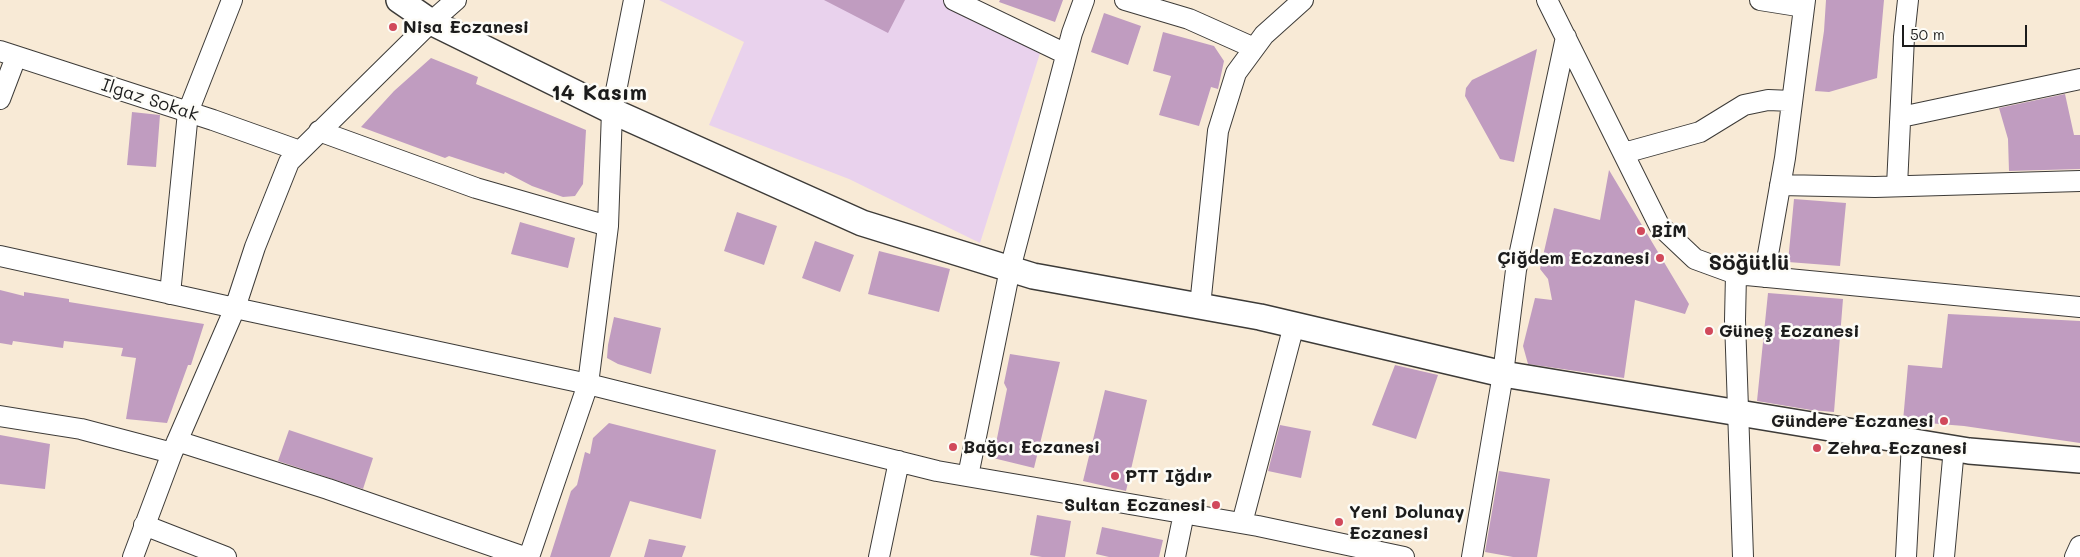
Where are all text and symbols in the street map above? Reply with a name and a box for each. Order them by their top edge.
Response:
scale bar [1905,15,2030,47]
place label: Nisa Eczanesi [403,16,529,38]
marker: Nisa Eczanesi [387,21,399,33]
text: 50 m [1910,24,1945,44]
street label: Ilgaz Sokak [99,74,201,126]
district label: 14 Kasım [551,80,647,106]
place label: BİM [1651,220,1687,242]
marker: BİM [1635,225,1647,237]
place label: Çiğdem Eczanesi [1497,247,1650,269]
district label: Söğütlü [1708,250,1790,276]
marker: Çiğdem Eczanesi [1654,252,1666,264]
place label: Güneş Eczanesi [1719,320,1860,342]
marker: Güneş Eczanesi [1703,325,1715,337]
place label: Gündere Eczanesi [1771,410,1934,432]
marker: Gündere Eczanesi [1938,415,1950,427]
place label: Bağcı Eczanesi [963,436,1100,458]
place label: Zehra Eczanesi [1827,437,1968,459]
marker: Bağcı Eczanesi [947,441,959,453]
marker: Zehra Eczanesi [1811,442,1823,454]
place label: PTT Iğdır [1125,465,1212,487]
marker: PTT Iğdır [1109,470,1121,482]
place label: Sultan Eczanesi [1064,494,1206,516]
marker: Sultan Eczanesi [1210,499,1222,511]
place label: Yeni Dolunay Eczanesi [1349,501,1465,544]
marker: Yeni Dolunay Eczanesi [1333,516,1345,528]

